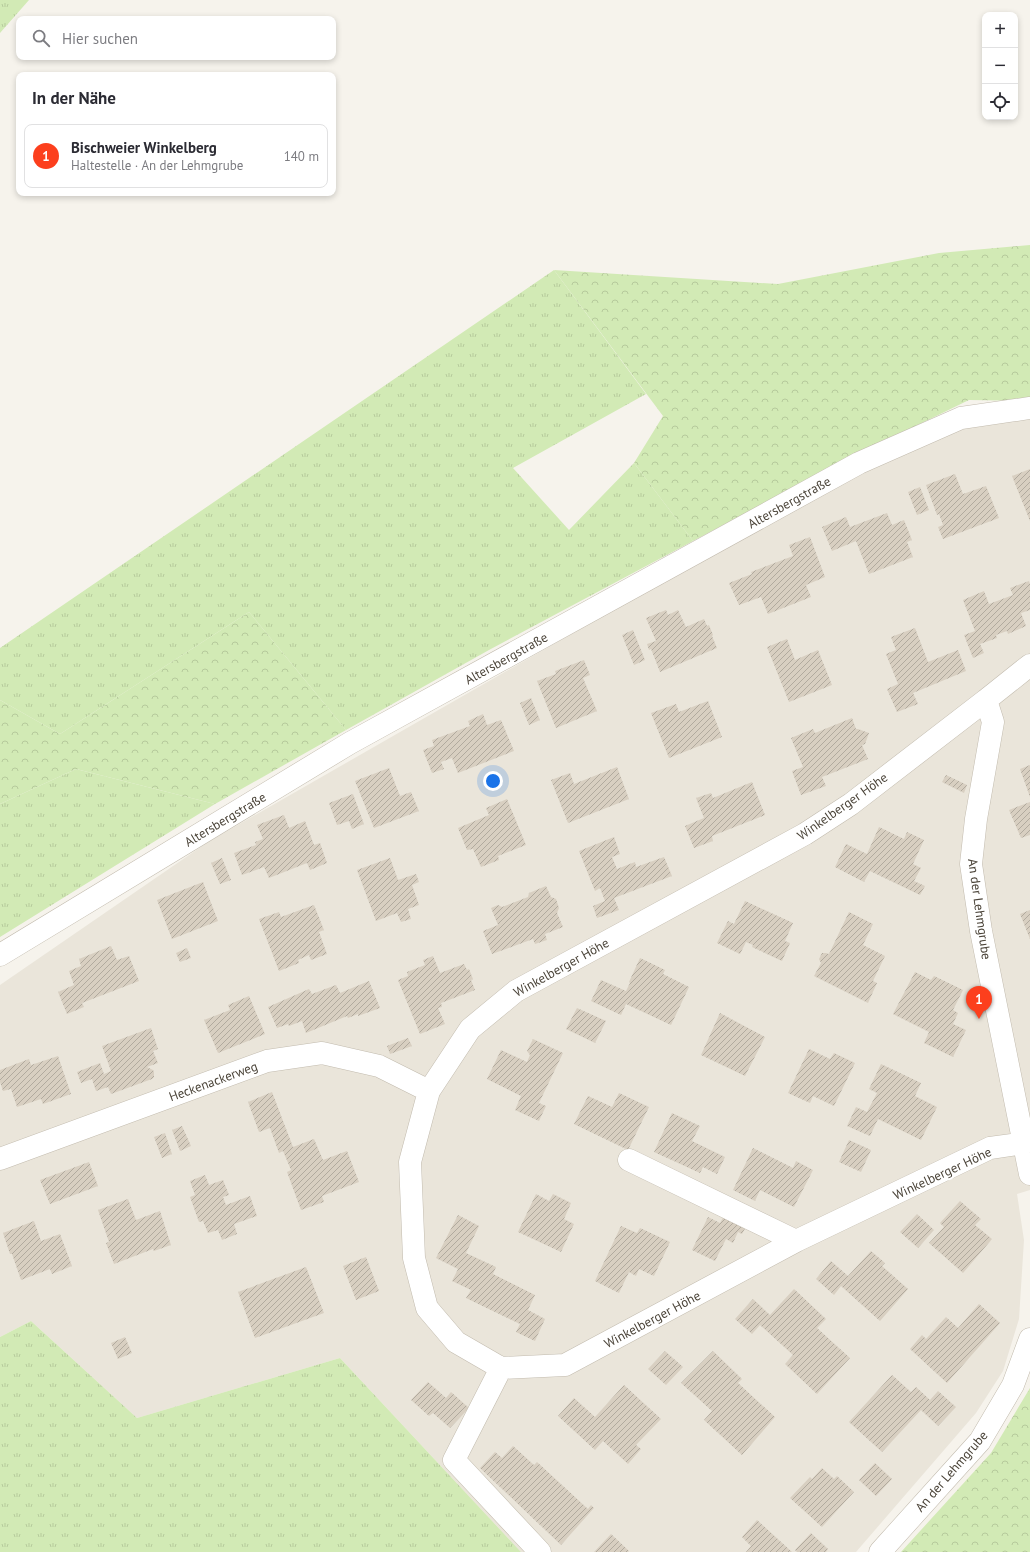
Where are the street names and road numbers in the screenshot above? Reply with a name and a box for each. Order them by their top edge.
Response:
street label: Altersbergstraße [745,473,834,532]
street label: Altersbergstraße [462,629,551,688]
street label: Winkelberger Höhe [794,769,891,844]
street label: Altersbergstraße [181,788,269,850]
street label: An der Lehmgrube [964,857,995,961]
street label: Winkelberger Höhe [510,934,612,1001]
street label: Heckenackerweg [167,1058,260,1105]
street label: Winkelberger Höhe [890,1143,994,1204]
street label: Winkelberger Höhe [601,1287,703,1352]
street label: An der Lehmgrube [912,1427,991,1515]

